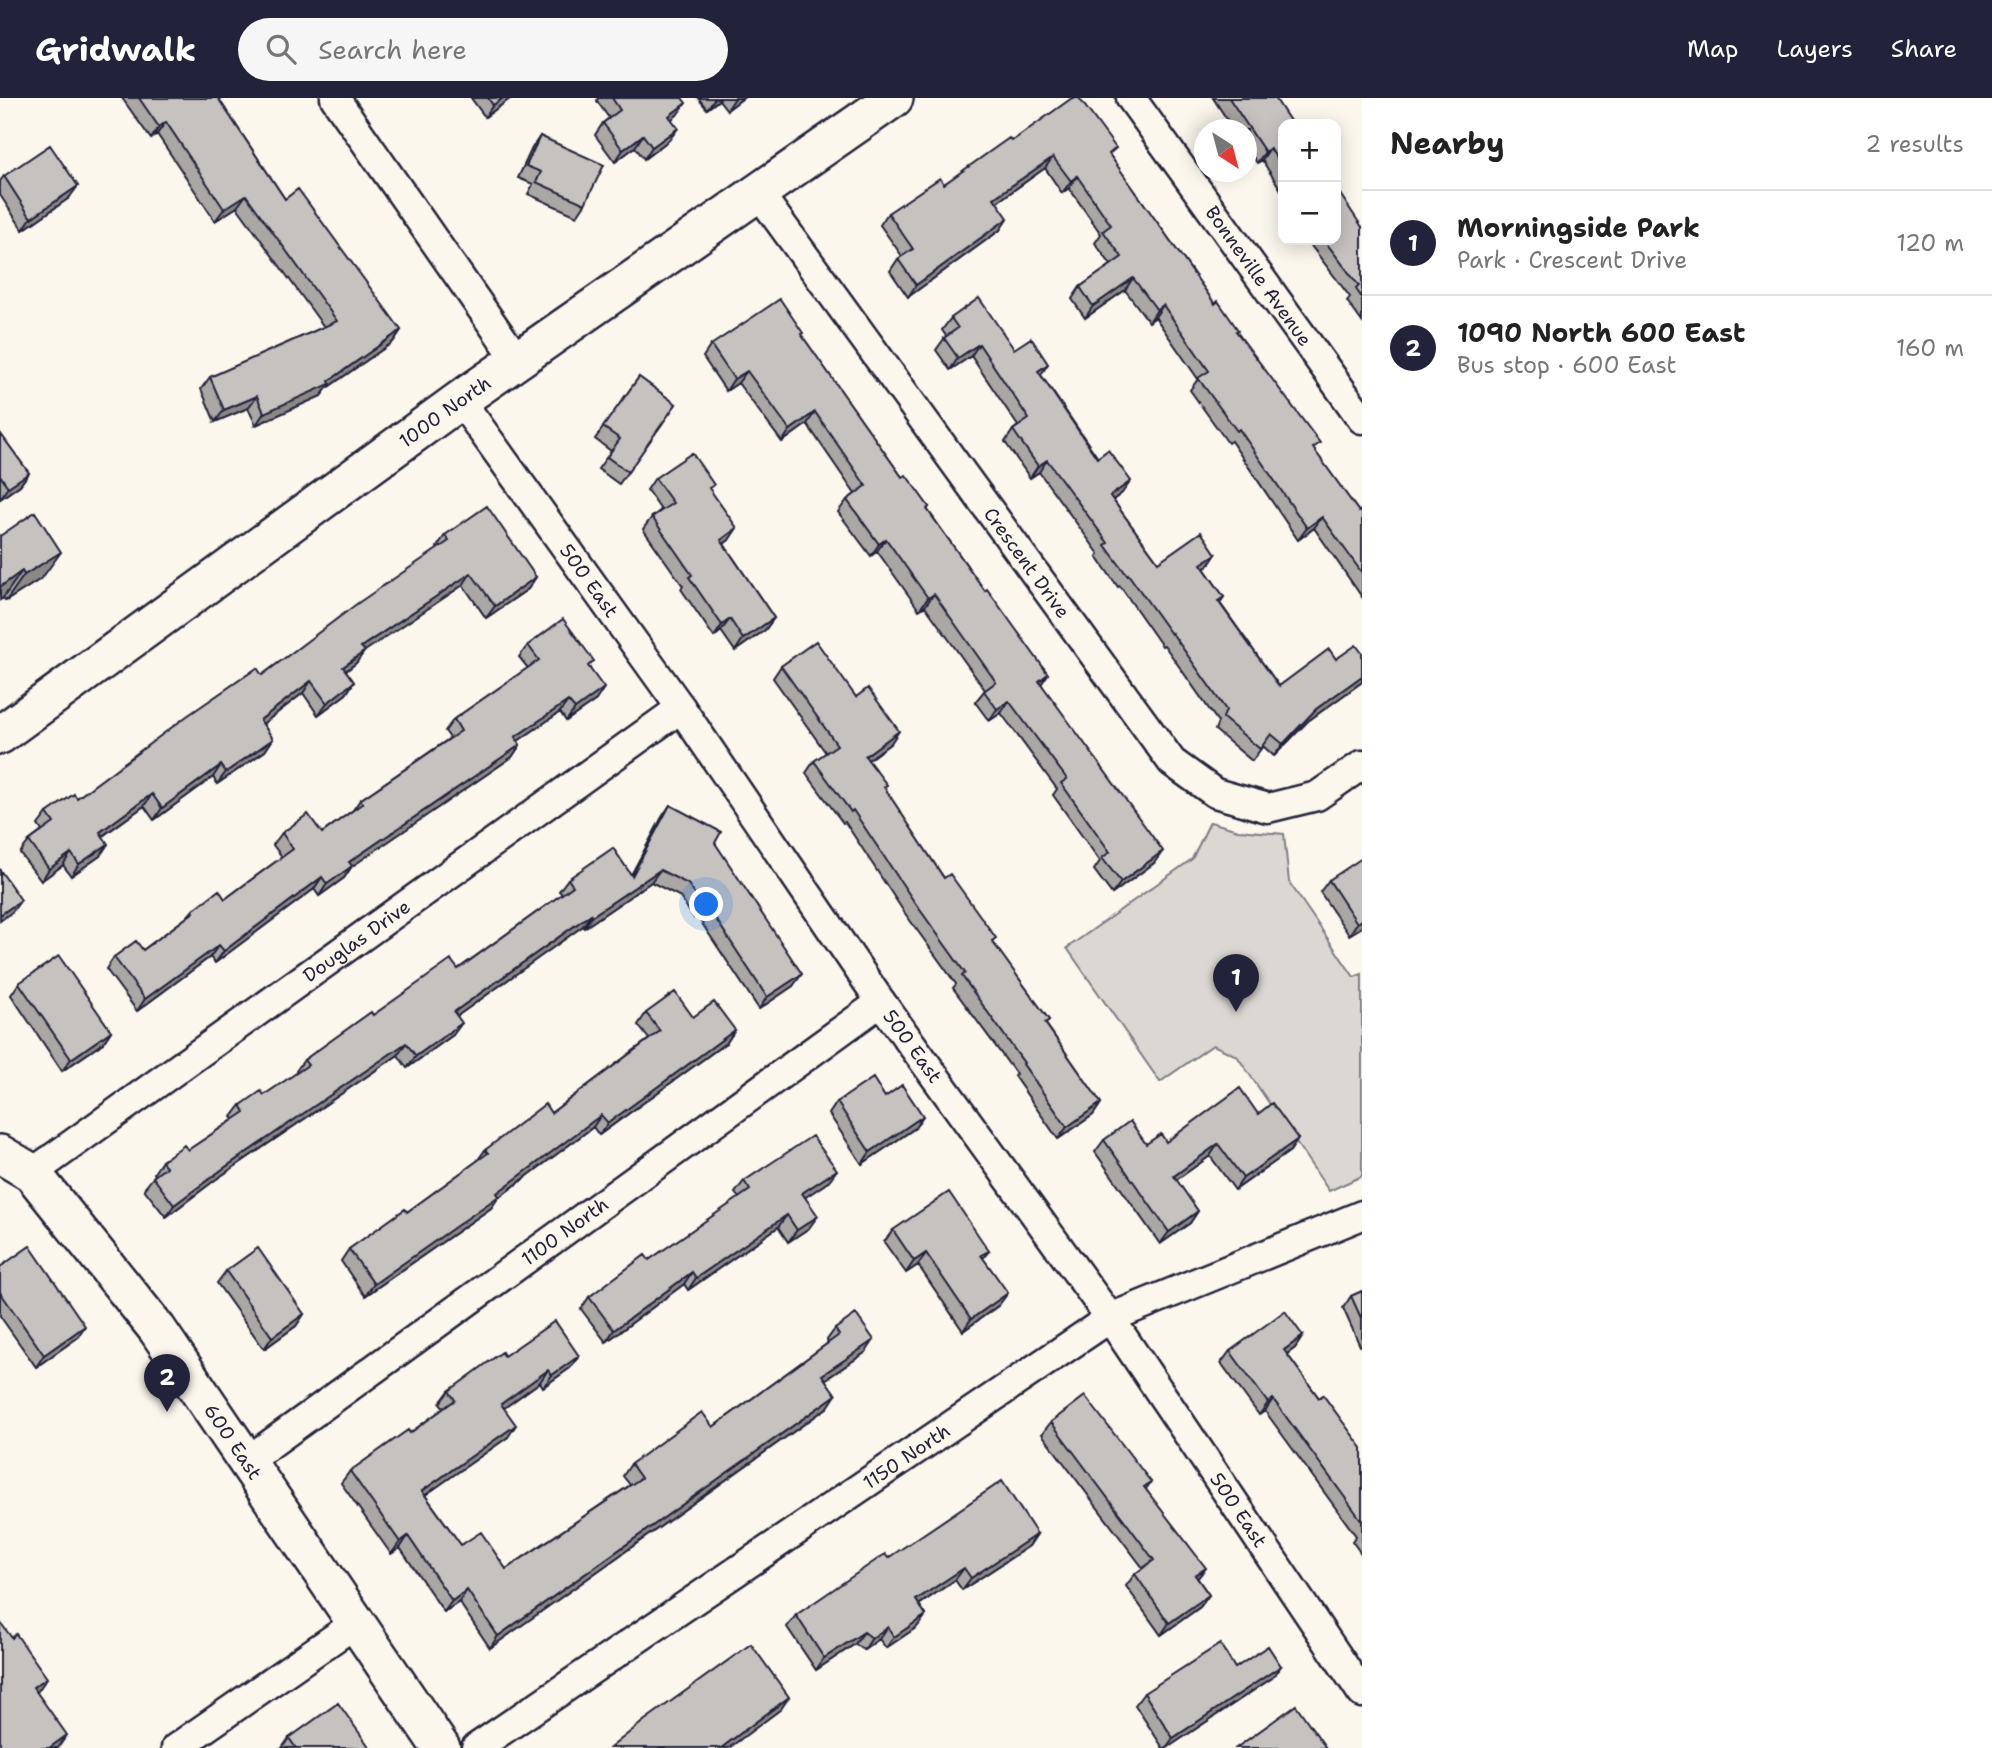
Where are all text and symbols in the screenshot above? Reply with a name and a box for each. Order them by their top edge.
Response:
search box [238,18,728,81]
text: Gridwalk [35,27,196,72]
icon: search [262,30,300,68]
text: Search here [318,32,467,67]
text: Map [1687,33,1738,65]
text: Layers [1776,33,1853,65]
text: Share [1891,33,1957,65]
north arrow [1194,119,1257,182]
map controls [1278,119,1341,245]
button: + [1278,119,1341,182]
text: Nearby [1390,123,1505,164]
text: 2 results [1865,129,1964,159]
button: − [1278,182,1341,245]
street label: Bonneville Avenue [1200,201,1318,351]
text: Morningside Park [1457,210,1700,245]
text: 1 [1408,228,1418,258]
text: 120 m [1896,228,1964,258]
text: Park · Crescent Drive [1457,245,1687,275]
text: 1090 North 600 East [1457,315,1745,350]
text: 2 [1405,333,1421,363]
text: 160 m [1896,333,1964,363]
text: Bus stop · 600 East [1457,350,1677,380]
street label: 1000 North [394,370,496,453]
street label: Crescent Drive [978,502,1076,623]
street label: 500 East [554,539,624,622]
your location [689,887,723,921]
street label: Douglas Drive [298,894,415,988]
pin: 1 [1213,954,1259,1012]
street label: 500 East [878,1004,948,1088]
street label: 1100 North [516,1191,613,1271]
pin: 2 [144,1354,190,1412]
street label: 600 East [199,1399,268,1484]
street label: 1150 North [858,1418,955,1495]
street label: 500 East [1205,1468,1273,1552]

